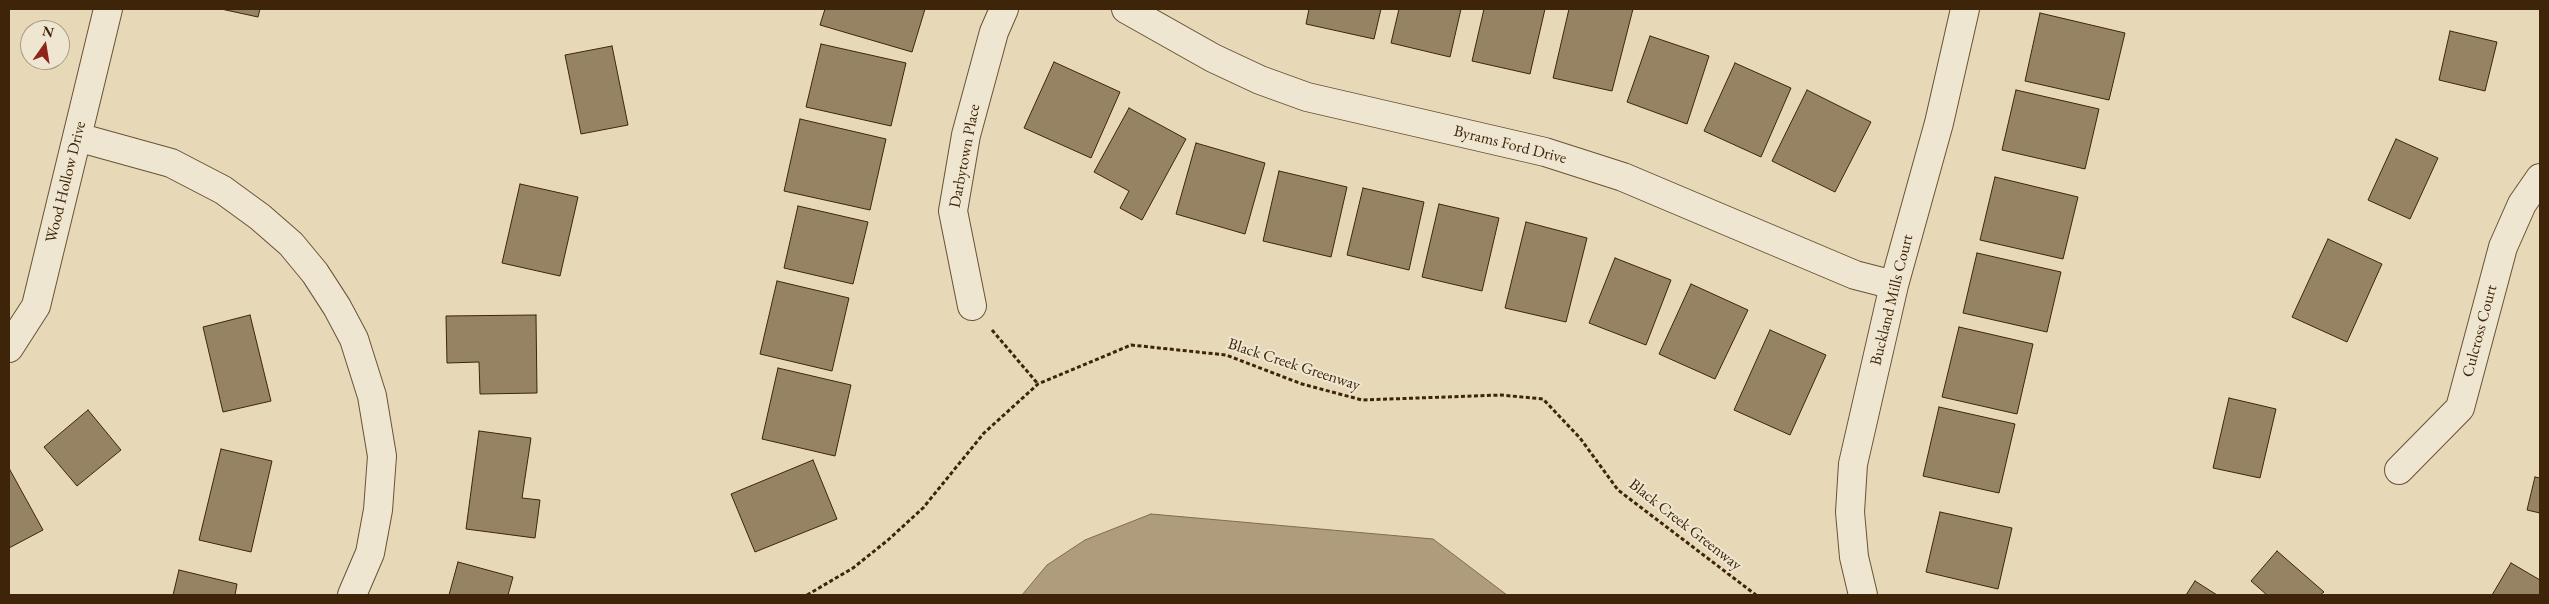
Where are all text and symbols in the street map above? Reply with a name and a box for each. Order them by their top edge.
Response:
north arrow [20,20,70,70]
text: N [41,21,56,41]
street label: Darbytown Place [946,102,984,210]
street label: Wood Hollow Drive [42,119,90,245]
street label: Byrams Ford Drive [1452,122,1568,168]
street label: Buckland Mills Court [1866,233,1918,367]
street label: Culcross Court [2458,283,2502,379]
street label: Black Creek Greenway [1225,335,1363,395]
street label: Black Creek Greenway [1625,475,1745,575]

